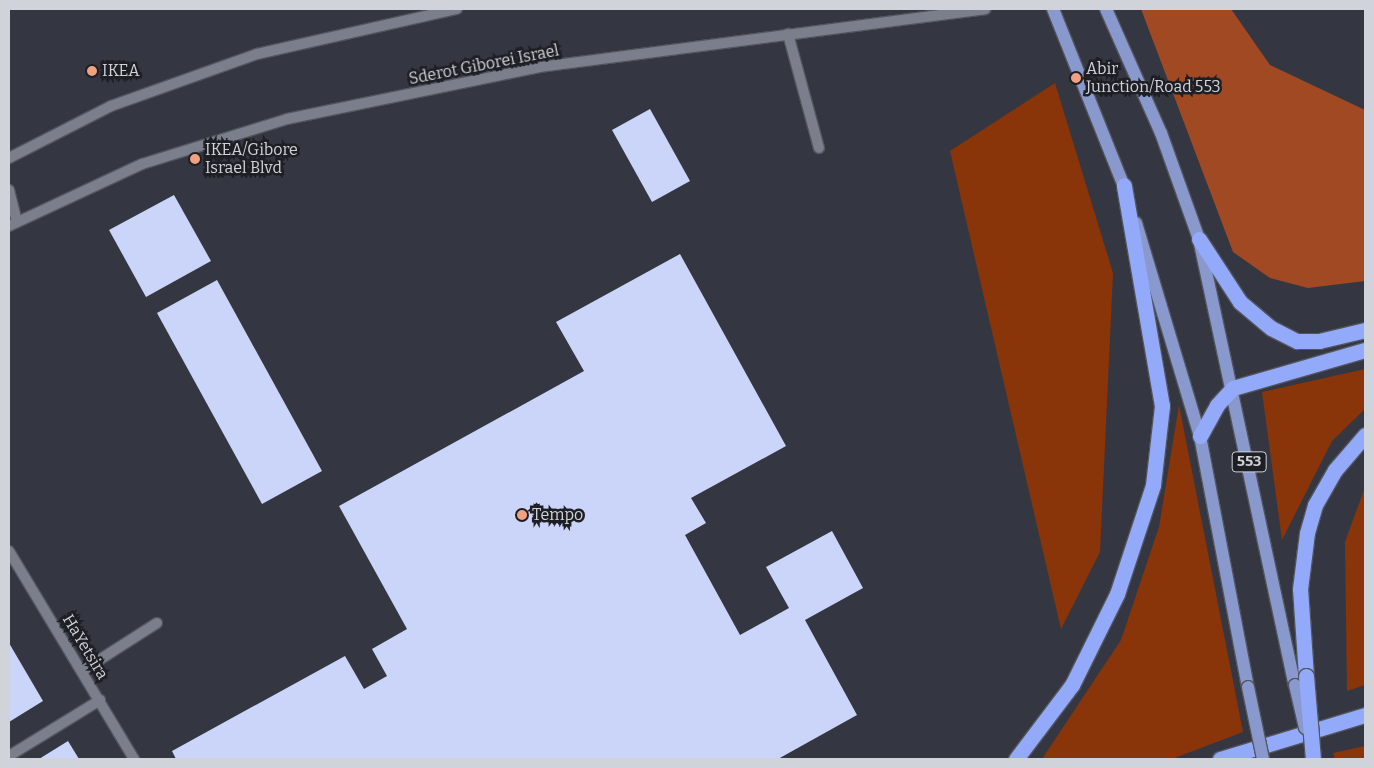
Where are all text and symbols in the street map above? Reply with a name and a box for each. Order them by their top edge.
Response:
street label: Sderot Giborei Israel [407,41,561,89]
place label: Abir Junction/Road 553 [1086,59,1221,97]
place label: IKEA [102,61,139,81]
marker: IKEA [86,65,98,77]
marker: Abir Junction/Road 553 [1070,72,1082,84]
place label: IKEA/Gibore Israel Blvd [205,140,298,178]
marker: IKEA/Gibore Israel Blvd [189,153,201,165]
road number: 553 [1232,450,1266,474]
place label: Tempo [532,505,583,525]
marker: Tempo [516,509,528,521]
street label: HaYetsira [58,611,112,683]

